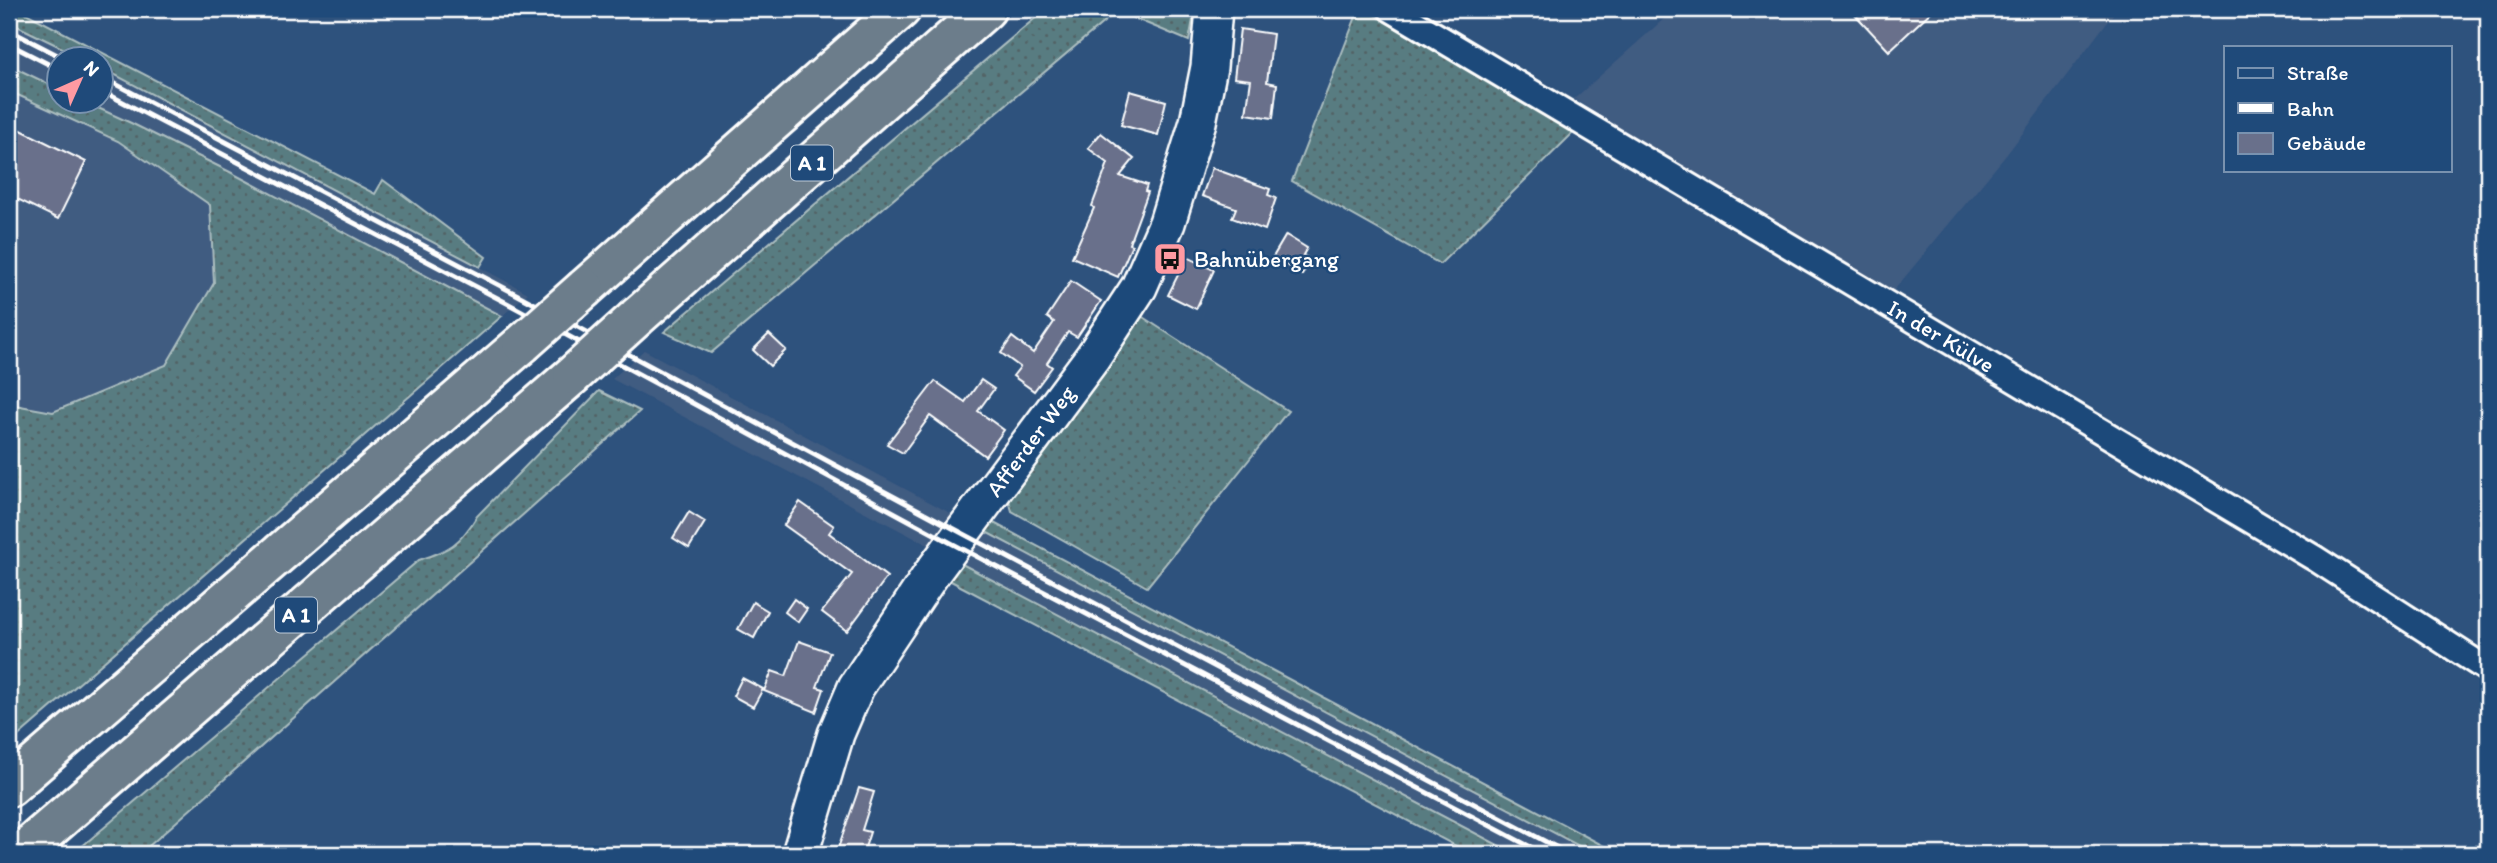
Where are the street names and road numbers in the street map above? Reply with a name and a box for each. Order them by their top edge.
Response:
road number: A 1 [791,146,833,180]
street label: In der Külve [1883,293,2000,379]
street label: Afferder Weg [980,380,1081,502]
road number: A 1 [275,598,317,632]

